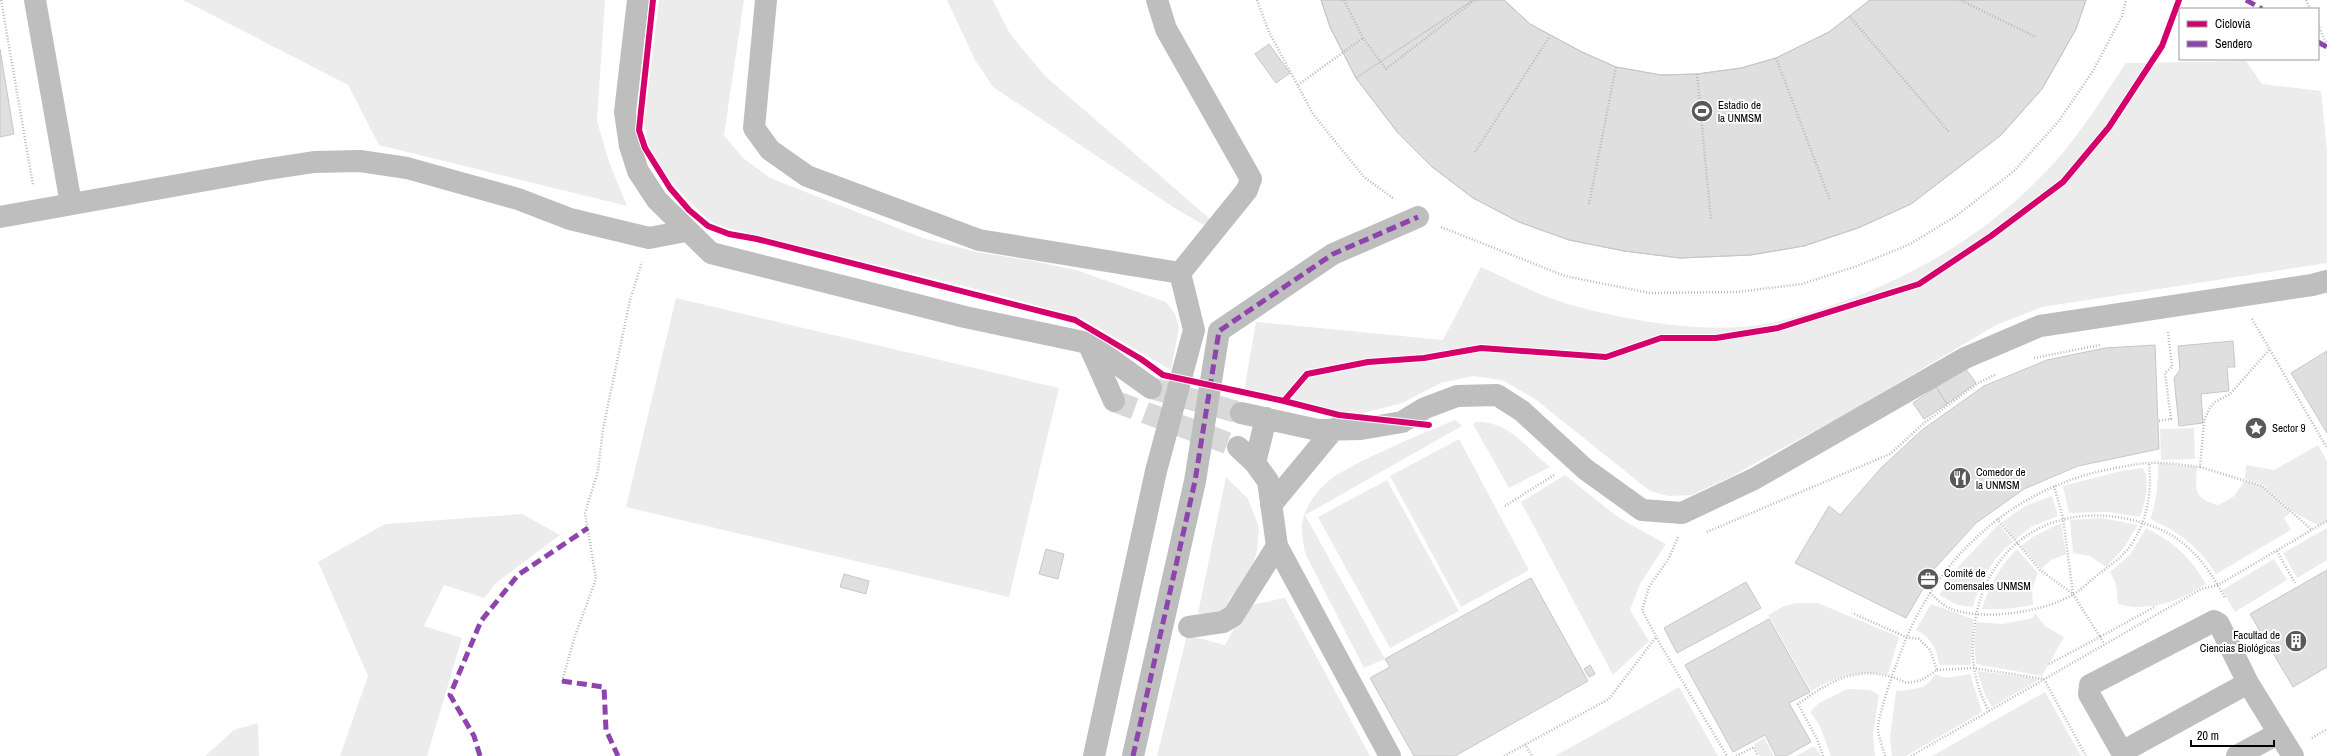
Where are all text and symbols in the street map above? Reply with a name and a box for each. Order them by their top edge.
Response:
legend [2179,8,2319,60]
text: Ciclovía [2215,16,2251,32]
text: Sendero [2215,36,2252,52]
sports icon: Estadio de la UNMSM [1689,98,1715,124]
place label: Estadio de la UNMSM [1718,98,1762,125]
place icon: Sector 9 [2243,415,2269,441]
place label: Sector 9 [2272,421,2306,435]
restaurant icon: Comedor de la UNMSM [1947,465,1973,491]
place label: Comedor de la UNMSM [1976,465,2026,492]
office icon: Comité de Comensales UNMSM [1915,566,1941,592]
place label: Comité de Comensales UNMSM [1944,566,2031,593]
place label: Facultad de Ciencias Biológicas [2200,628,2280,655]
building icon: Facultad de Ciencias Biológicas [2283,628,2309,654]
scale bar [2191,722,2274,748]
text: 20 m [2197,728,2219,744]

